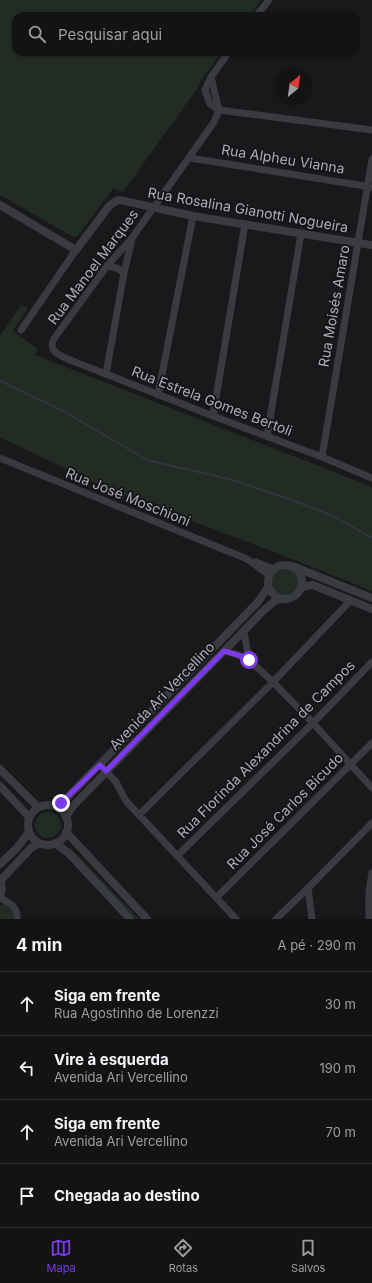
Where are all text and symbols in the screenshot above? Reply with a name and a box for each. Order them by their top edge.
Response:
search box [12,12,360,56]
icon: search [26,23,48,45]
text: Pesquisar aqui [58,25,162,44]
north arrow [276,68,312,104]
street label: Rua Alpheu Vianna [220,140,346,177]
street label: Rua Rosalina Gianotti Nogueira [146,183,350,236]
street label: Rua Manoel Marques [44,206,141,328]
street label: Rua Moisés Amaro [314,244,353,368]
street label: Rua Estrela Gomes Bertoli [129,362,295,439]
street label: Rua José Moschioni [63,464,193,529]
street label: Avenida Ari Vercellino [105,638,218,753]
route start [240,651,258,669]
street label: Rua Florinda Alexandrina de Campos [173,656,358,841]
street label: Rua José Carlos Bicudo [223,749,346,872]
route end [52,794,70,812]
text: 4 min [16,935,62,955]
text: A pé · 290 m [278,937,356,953]
text: Siga em frente [54,986,160,1005]
icon: ahead [16,993,38,1015]
text: 30 m [325,996,356,1012]
text: Rua Agostinho de Lorenzzi [54,1005,219,1021]
text: Vire à esquerda [54,1050,169,1069]
icon: left [16,1057,38,1079]
text: 190 m [319,1060,356,1076]
text: Avenida Ari Vercellino [54,1069,188,1085]
text: Siga em frente [54,1114,160,1133]
icon: ahead [16,1121,38,1143]
text: 70 m [326,1124,356,1140]
text: Avenida Ari Vercellino [54,1133,188,1149]
icon: arrive [16,1185,38,1207]
text: Chegada ao destino [54,1186,200,1205]
tab: Mapa [47,1237,76,1275]
tab: Rotas [169,1237,198,1275]
tab: Salvos [291,1237,325,1275]

